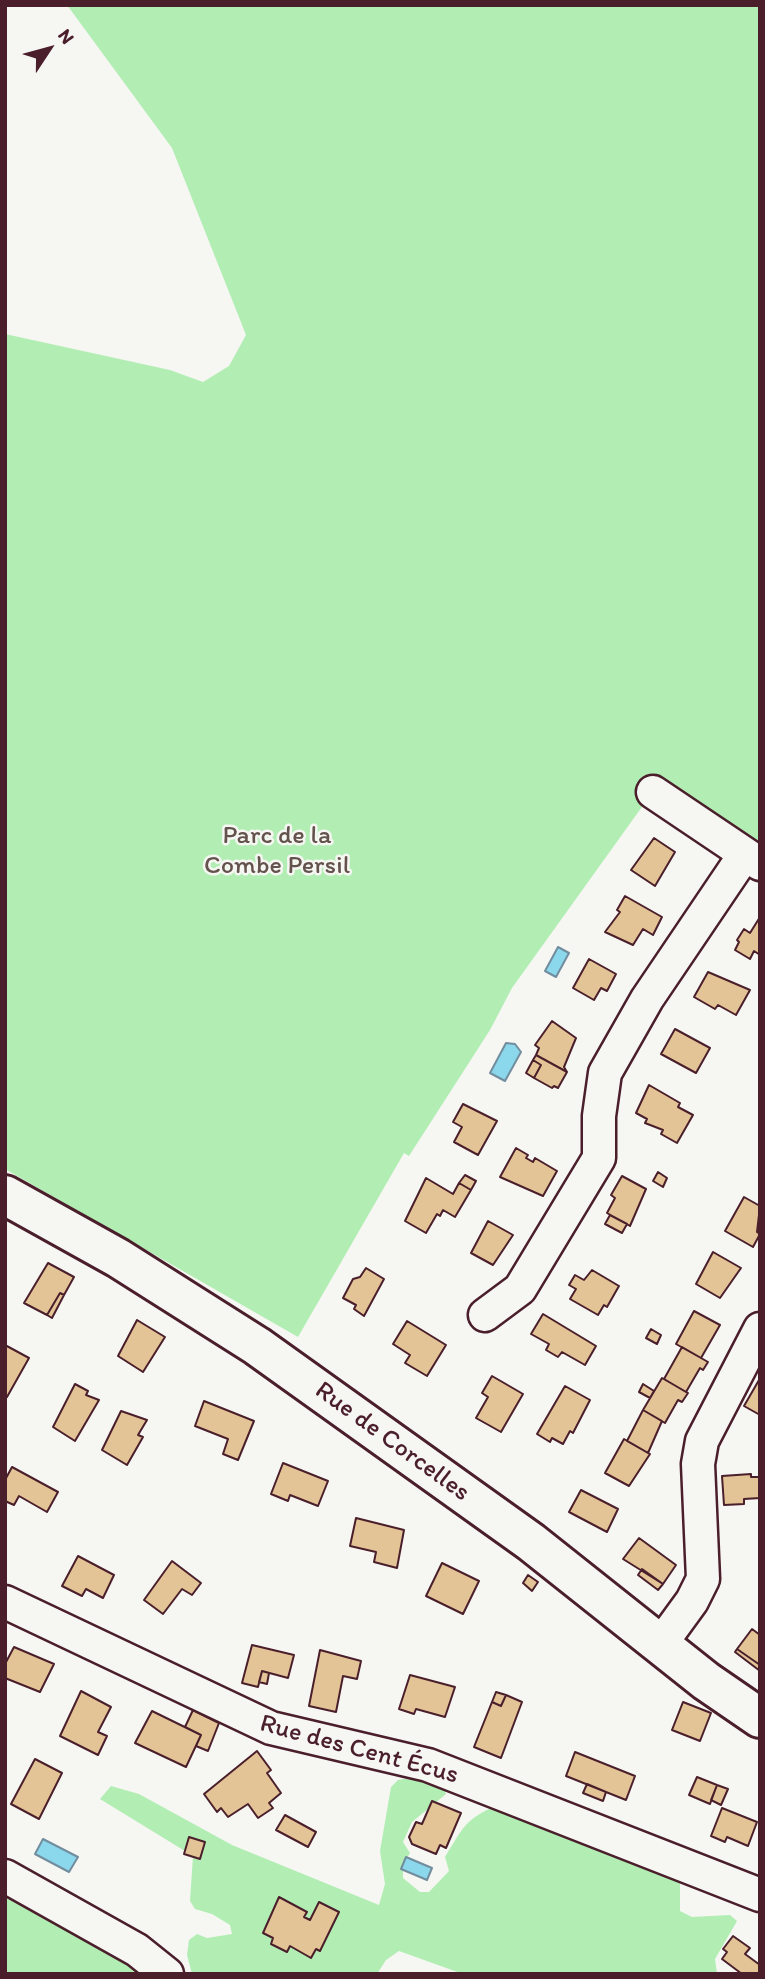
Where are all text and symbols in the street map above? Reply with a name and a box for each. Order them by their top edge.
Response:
north arrow [14,14,84,84]
text: N [53,24,79,48]
park label: Parc de la Combe Persil [204,820,350,882]
street label: Rue de Corcelles [308,1375,476,1509]
street label: Rue des Cent Écus [256,1709,462,1791]

